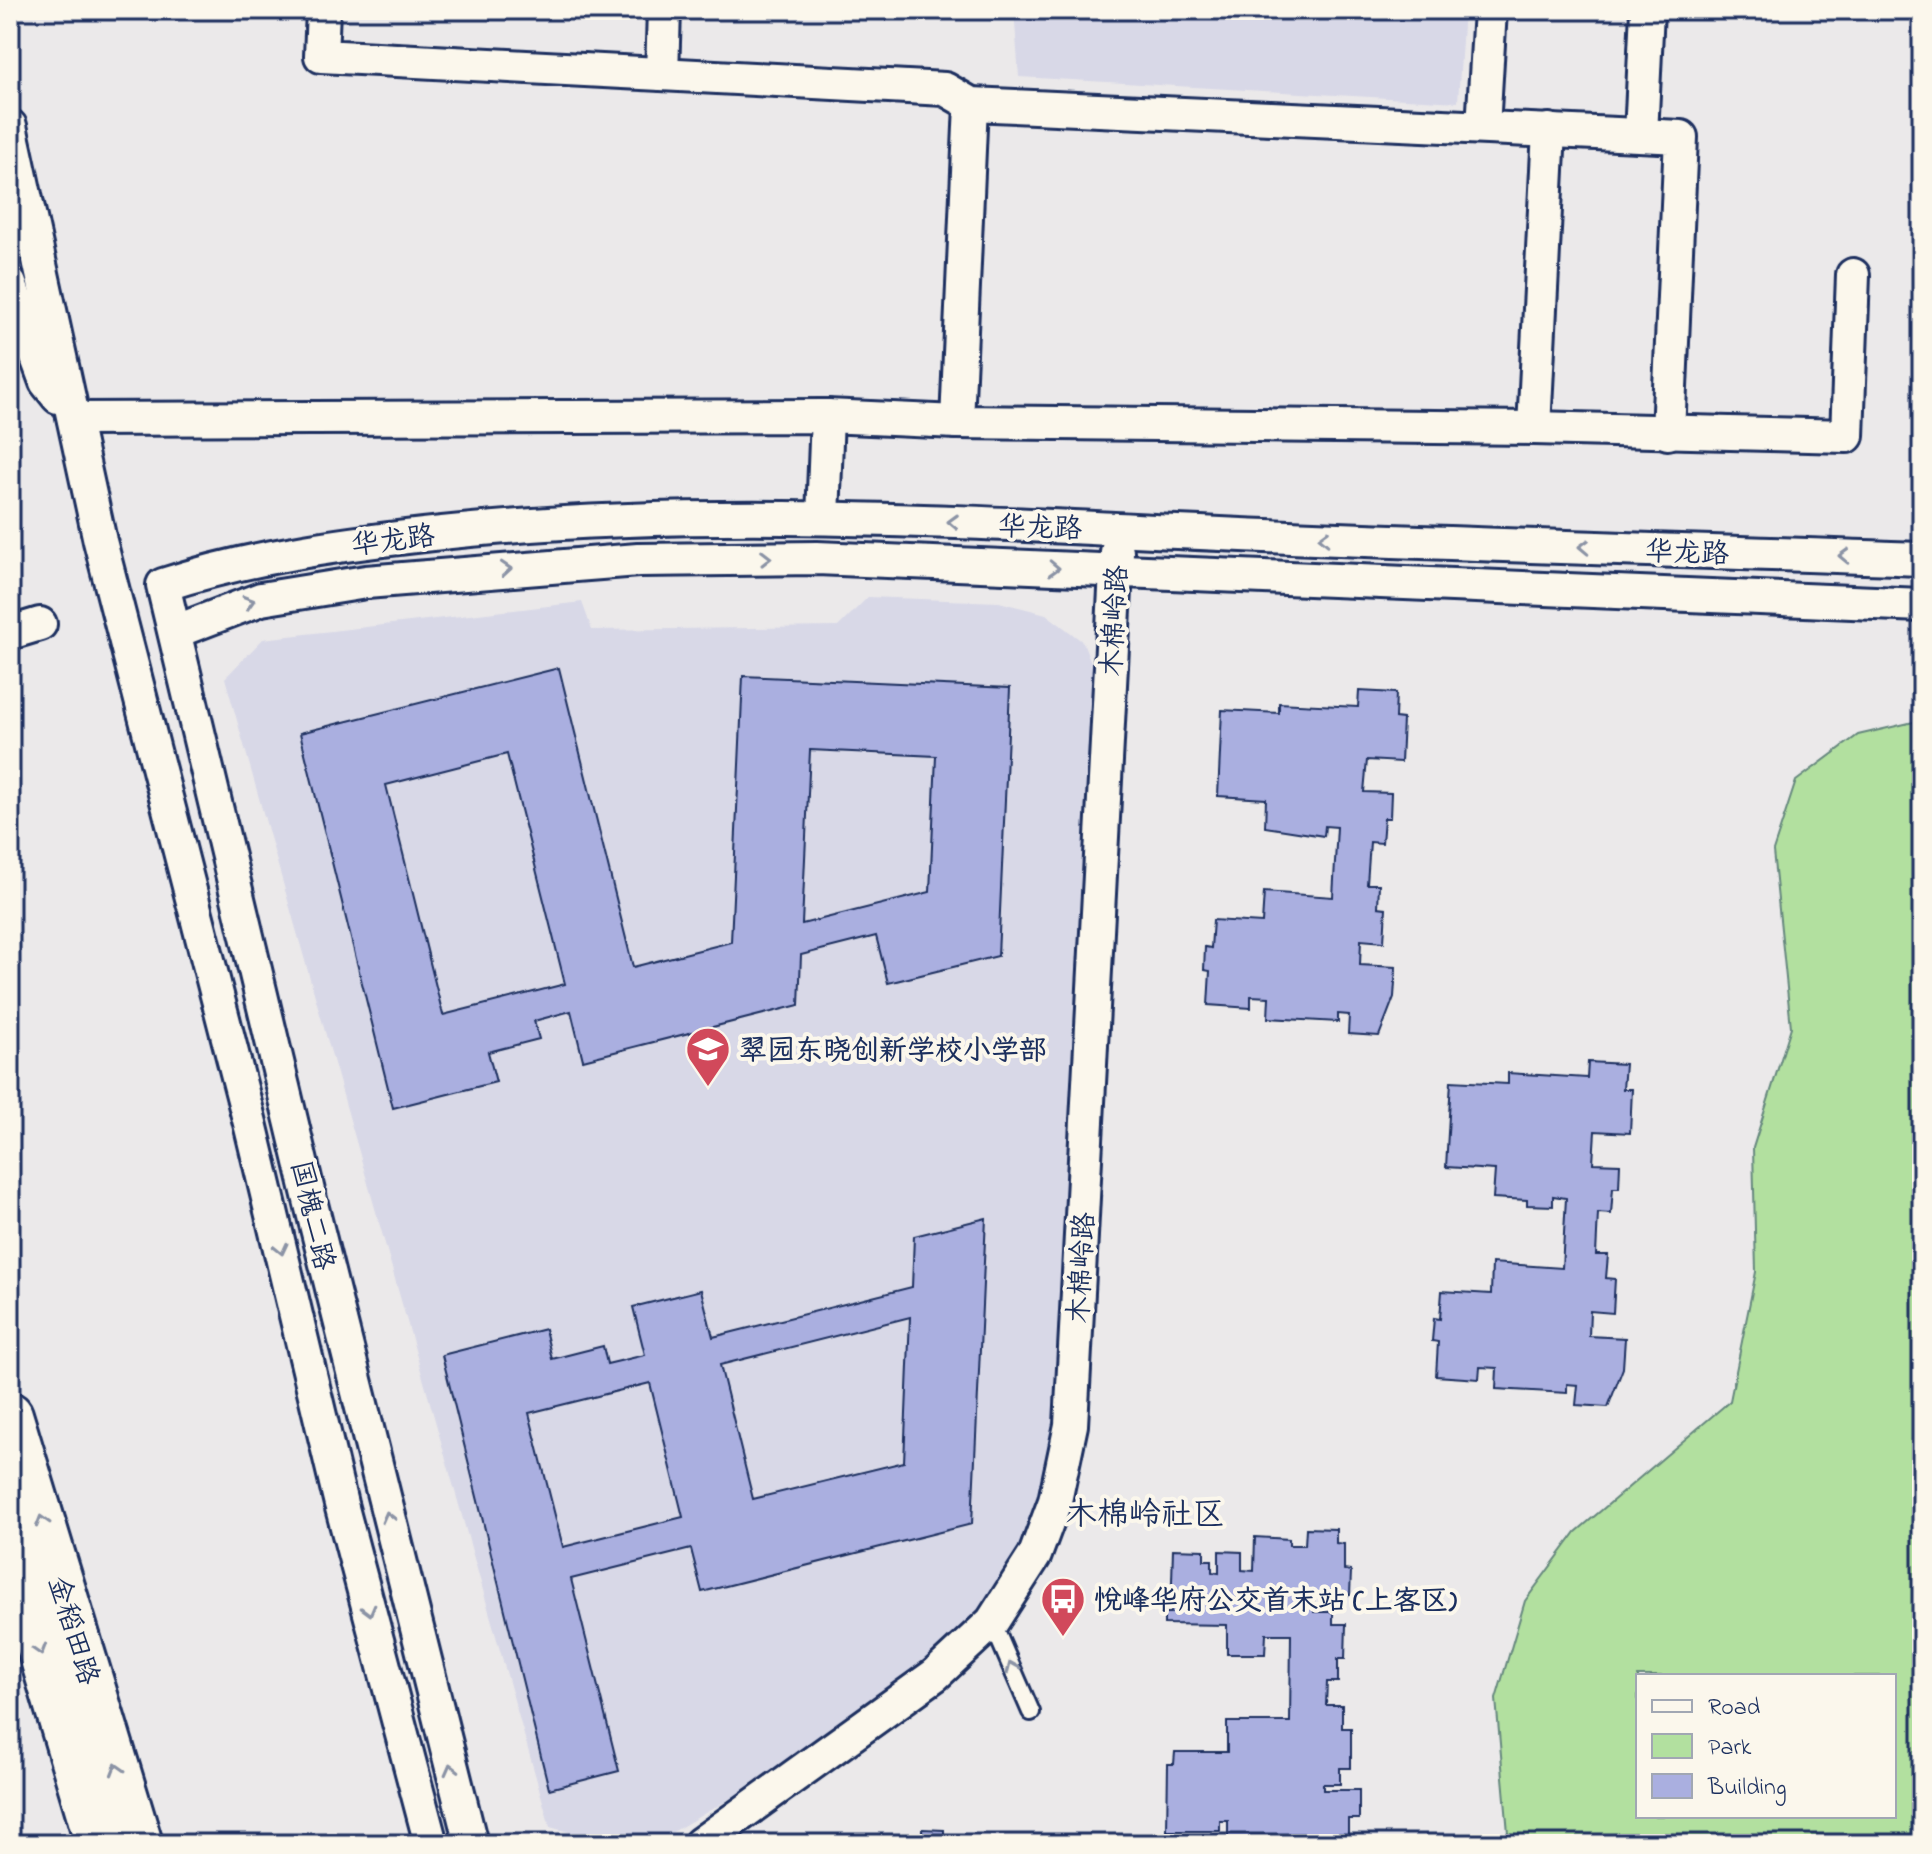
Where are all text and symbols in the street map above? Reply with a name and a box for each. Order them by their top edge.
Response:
street label: 华龙路 [997,508,1083,551]
one-way arrow [946,514,959,531]
street label: 华龙路 [349,517,438,568]
one-way arrow [1317,529,1330,546]
street label: 华龙路 [1644,533,1730,576]
one-way arrow [1577,539,1590,556]
one-way arrow [1837,548,1850,565]
one-way arrow [760,550,773,567]
one-way arrow [1048,559,1061,576]
one-way arrow [500,561,513,578]
street label: 木棉岭路 [1093,564,1140,678]
one-way arrow [241,596,255,612]
school or university icon: 翠园东晓创新学校小学部 [684,1025,732,1088]
place label: 翠园东晓创新学校小学部 [739,1032,1047,1073]
street label: 国槐二路 [278,1157,343,1275]
street label: 木棉岭路 [1060,1211,1107,1325]
one-way arrow [271,1242,288,1255]
district label: 木棉岭社区 [1065,1493,1225,1540]
one-way arrow [380,1510,397,1524]
one-way arrow [35,1514,51,1528]
street label: 金稻田路 [36,1571,108,1691]
bus stop icon: 悦峰华府公交首末站 (上客区) [1039,1575,1087,1638]
place label: 悦峰华府公交首末站 (上客区) [1094,1582,1458,1623]
one-way arrow [360,1603,377,1617]
one-way arrow [31,1642,47,1656]
one-way arrow [1005,1661,1021,1675]
legend [1636,1674,1896,1818]
text: Road [1708,1691,1761,1726]
text: Park [1708,1731,1752,1766]
one-way arrow [443,1762,460,1776]
one-way arrow [110,1763,126,1777]
text: Building [1707,1771,1787,1806]

